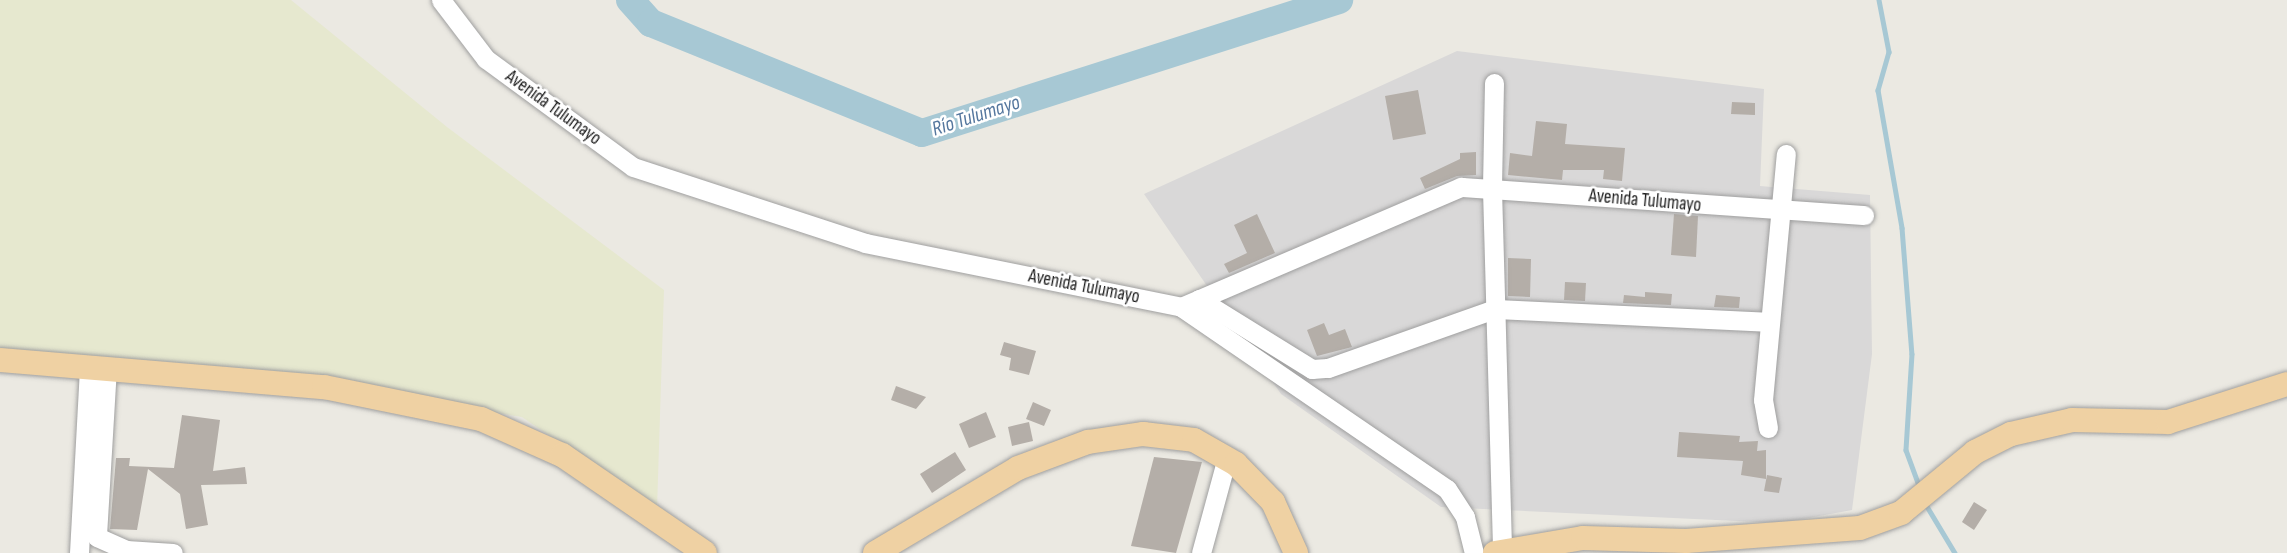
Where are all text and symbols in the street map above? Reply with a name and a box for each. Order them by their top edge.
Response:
street label: Avenida Tulumayo [501,66,605,150]
water label: Río Tulumayo [929,90,1023,142]
street label: Avenida Tulumayo [1588,185,1702,217]
street label: Avenida Tulumayo [1026,265,1142,309]

